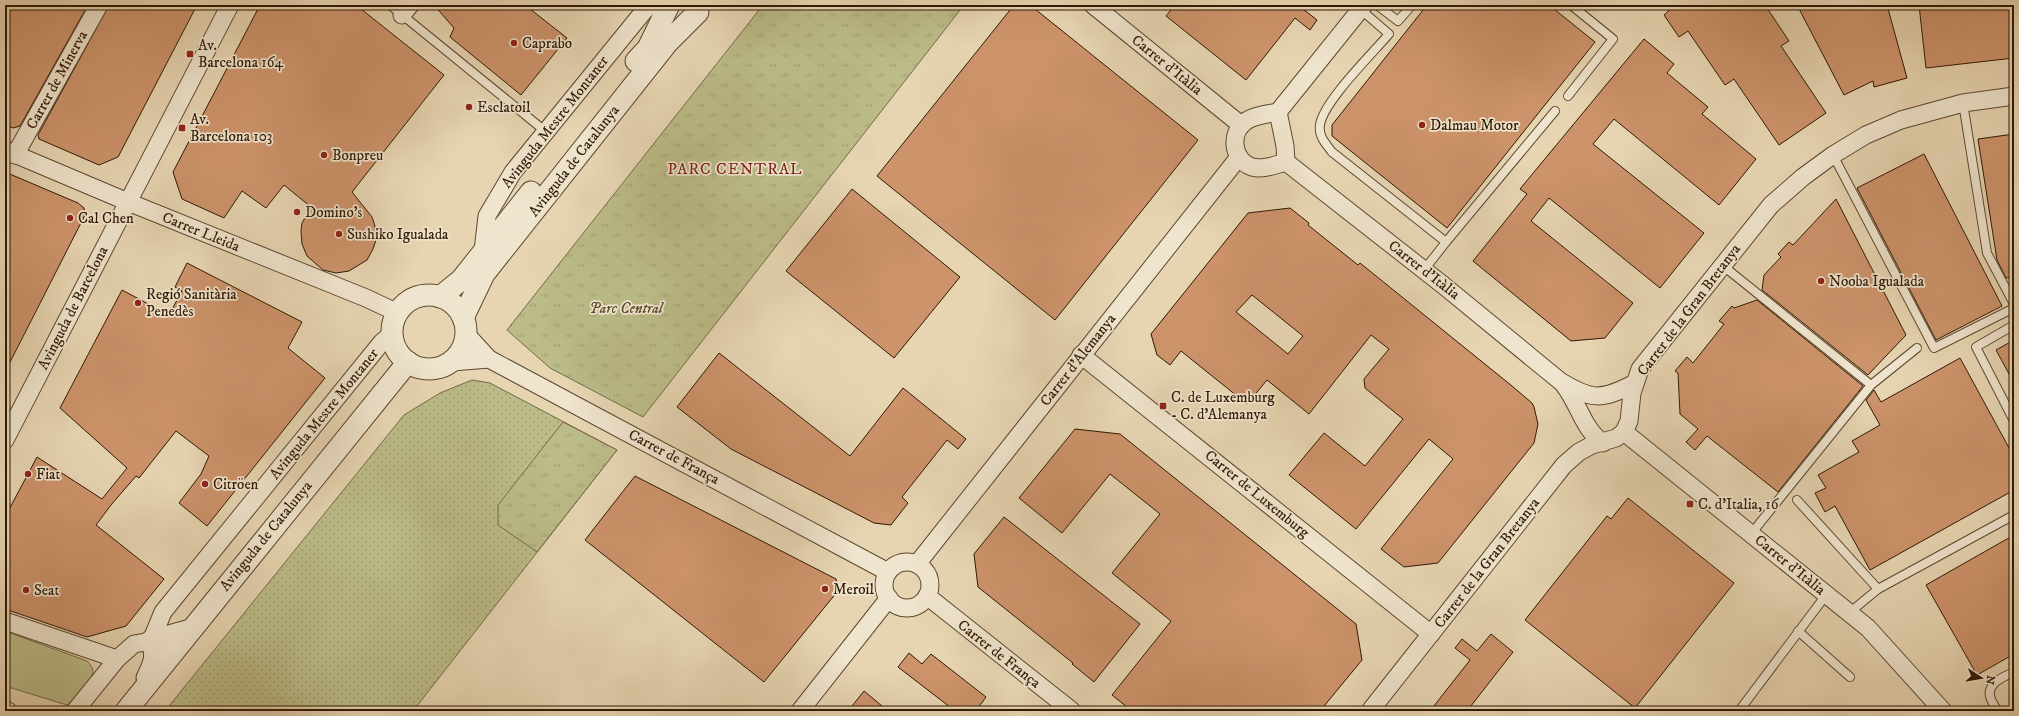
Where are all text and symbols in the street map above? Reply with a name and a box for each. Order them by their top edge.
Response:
street label: Carrer de Minerva [22,27,92,133]
street label: Carrer d'Itàlia [1128,31,1207,100]
place label: Caprabo [522,34,572,53]
place label: Av. Barcelona 164 [198,36,283,72]
marker: Caprabo [509,38,519,48]
marker: Av. Barcelona 164 [185,49,195,59]
street label: Avinguda Mestre Montaner [497,52,613,192]
place label: Esclatoil [477,98,531,117]
street label: Avinguda de Catalunya [524,101,624,221]
marker: Esclatoil [464,102,474,112]
place label: Av. Barcelona 103 [190,110,272,146]
place label: Dalmau Motor [1430,116,1519,135]
marker: Dalmau Motor [1417,120,1427,130]
marker: Av. Barcelona 103 [177,123,187,133]
place label: Bonpreu [332,146,383,165]
marker: Bonpreu [319,150,329,160]
district label: PARC CENTRAL [667,159,803,179]
place label: Domino's [305,203,362,222]
marker: Domino's [292,207,302,217]
street label: Carrer Lleida [159,208,243,256]
place label: Cal Chen [78,209,134,228]
marker: Cal Chen [65,213,75,223]
place label: Sushiko Igualada [347,225,449,244]
marker: Sushiko Igualada [334,229,344,239]
street label: Carrer d'Itàlia [1384,236,1464,304]
street label: Carrer de la Gran Bretanya [1633,240,1745,380]
street label: Avinguda de Barcelona [34,242,113,373]
place label: Nooba Igualada [1829,272,1925,291]
marker: Nooba Igualada [1816,276,1826,286]
place label: Regió Sanitària Penedès [146,285,237,321]
marker: Regió Sanitària Penedès [133,298,143,308]
park label: Parc Central [589,299,665,318]
street label: Carrer d'Alemanya [1036,309,1120,410]
street label: Avinguda Mestre Montaner [265,344,383,483]
place label: C. de Luxemburg - C. d'Alemanya [1171,388,1275,424]
marker: C. de Luxemburg - C. d'Alemanya [1158,401,1168,411]
street label: Carrer de França [625,425,723,489]
street label: Carrer de Luxemburg [1201,446,1314,543]
place label: Fiat [36,465,60,484]
marker: Fiat [23,469,33,479]
place label: Citröen [213,475,259,494]
street label: Avinguda de Catalunya [216,476,317,595]
marker: Citröen [200,479,210,489]
street label: Carrer de la Gran Bretanya [1430,493,1544,632]
place label: C. d'Italia, 16 [1698,495,1780,514]
marker: C. d'Italia, 16 [1685,499,1695,509]
street label: Carrer d'Itàlia [1751,531,1830,600]
place label: Meroil [833,580,874,599]
place label: Seat [34,581,59,600]
marker: Meroil [820,584,830,594]
marker: Seat [21,585,31,595]
street label: Carrer de França [954,616,1045,693]
north arrow [1961,658,2001,698]
text: N [1982,674,1998,686]

